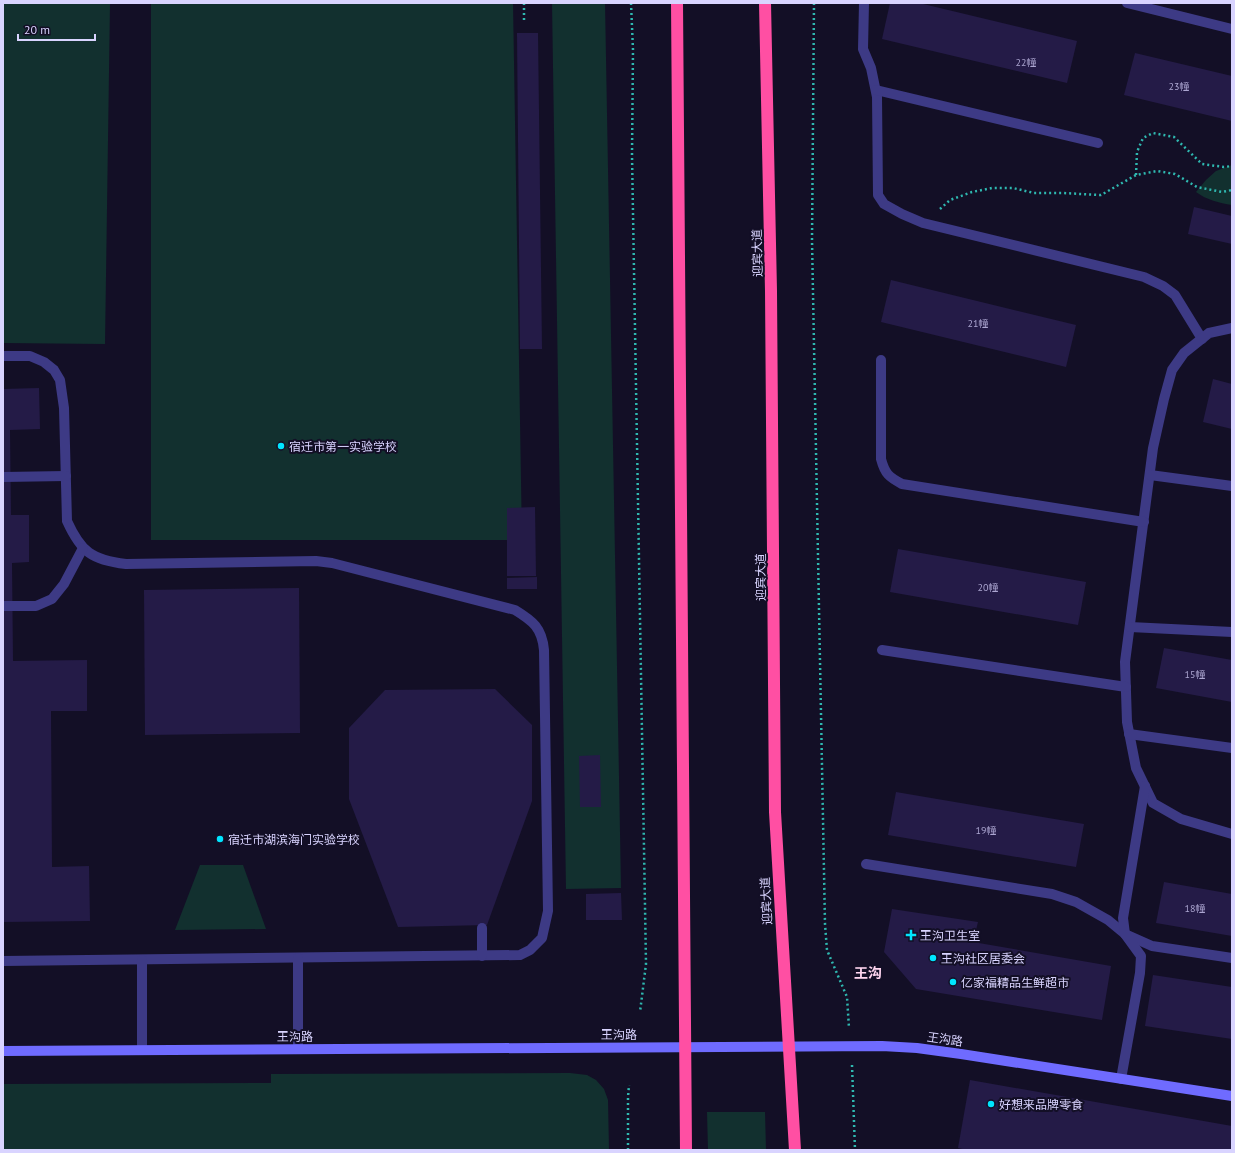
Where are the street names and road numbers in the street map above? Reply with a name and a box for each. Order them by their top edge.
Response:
street label: 迎宾大道 [749,229,765,277]
street label: 迎宾大道 [753,553,768,601]
street label: 迎宾大道 [757,877,775,925]
street label: 王沟路 [601,1027,637,1042]
street label: 王沟路 [277,1029,313,1044]
street label: 王沟路 [926,1029,964,1049]

